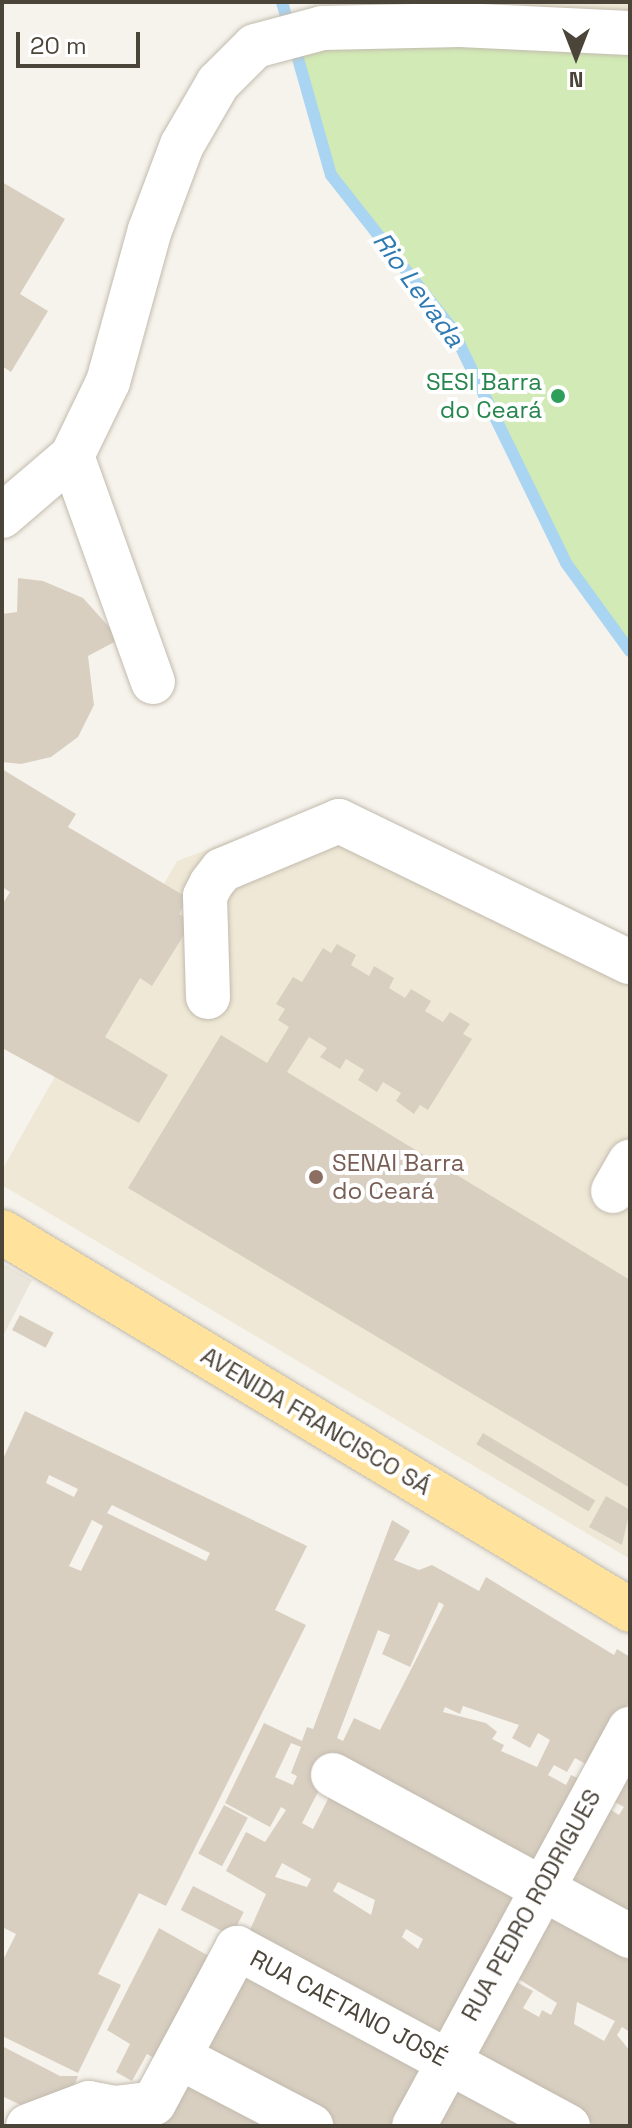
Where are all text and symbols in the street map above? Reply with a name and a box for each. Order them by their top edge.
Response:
scale bar [20,16,144,66]
north arrow [536,16,616,96]
text: 20 m [30,30,87,61]
text: N [569,66,583,94]
water label: Rio Levada [366,226,470,354]
place label: SESI Barra do Ceará [426,368,542,424]
marker: SESI Barra do Ceará [549,387,567,405]
place label: SENAI Barra do Ceará [332,1149,464,1205]
marker: SENAI Barra do Ceará [307,1168,325,1186]
street label: AVENIDA FRANCISCO SÁ [196,1341,436,1501]
street label: RUA PEDRO RODRIGUES [455,1784,607,2026]
street label: RUA CAETANO JOSÉ [245,1944,453,2072]

